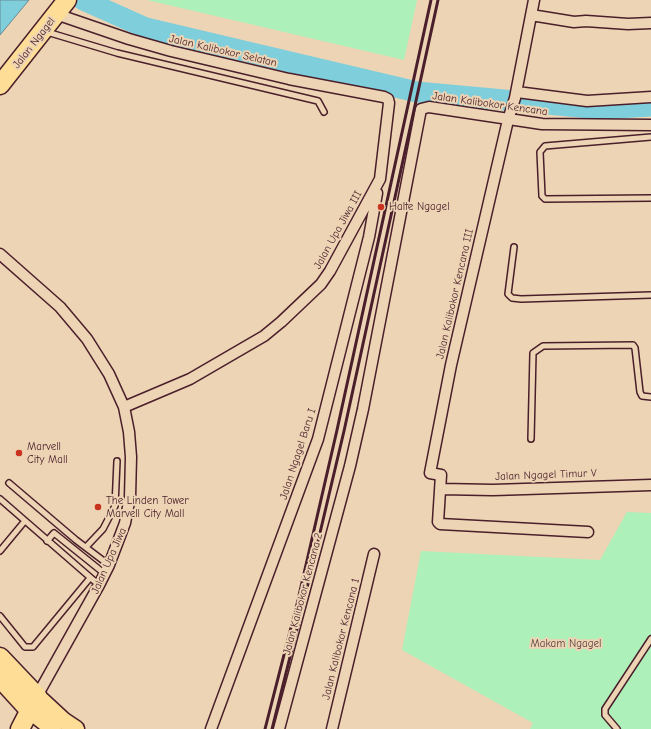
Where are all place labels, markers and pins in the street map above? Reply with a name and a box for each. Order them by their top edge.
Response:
place label: Halte Ngagel [389,200,450,214]
marker: Halte Ngagel [376,202,386,212]
place label: Marvell City Mall [27,440,68,466]
marker: Marvell City Mall [14,448,24,458]
place label: The Linden Tower Marvell City Mall [106,494,189,520]
marker: The Linden Tower Marvell City Mall [93,502,103,512]

